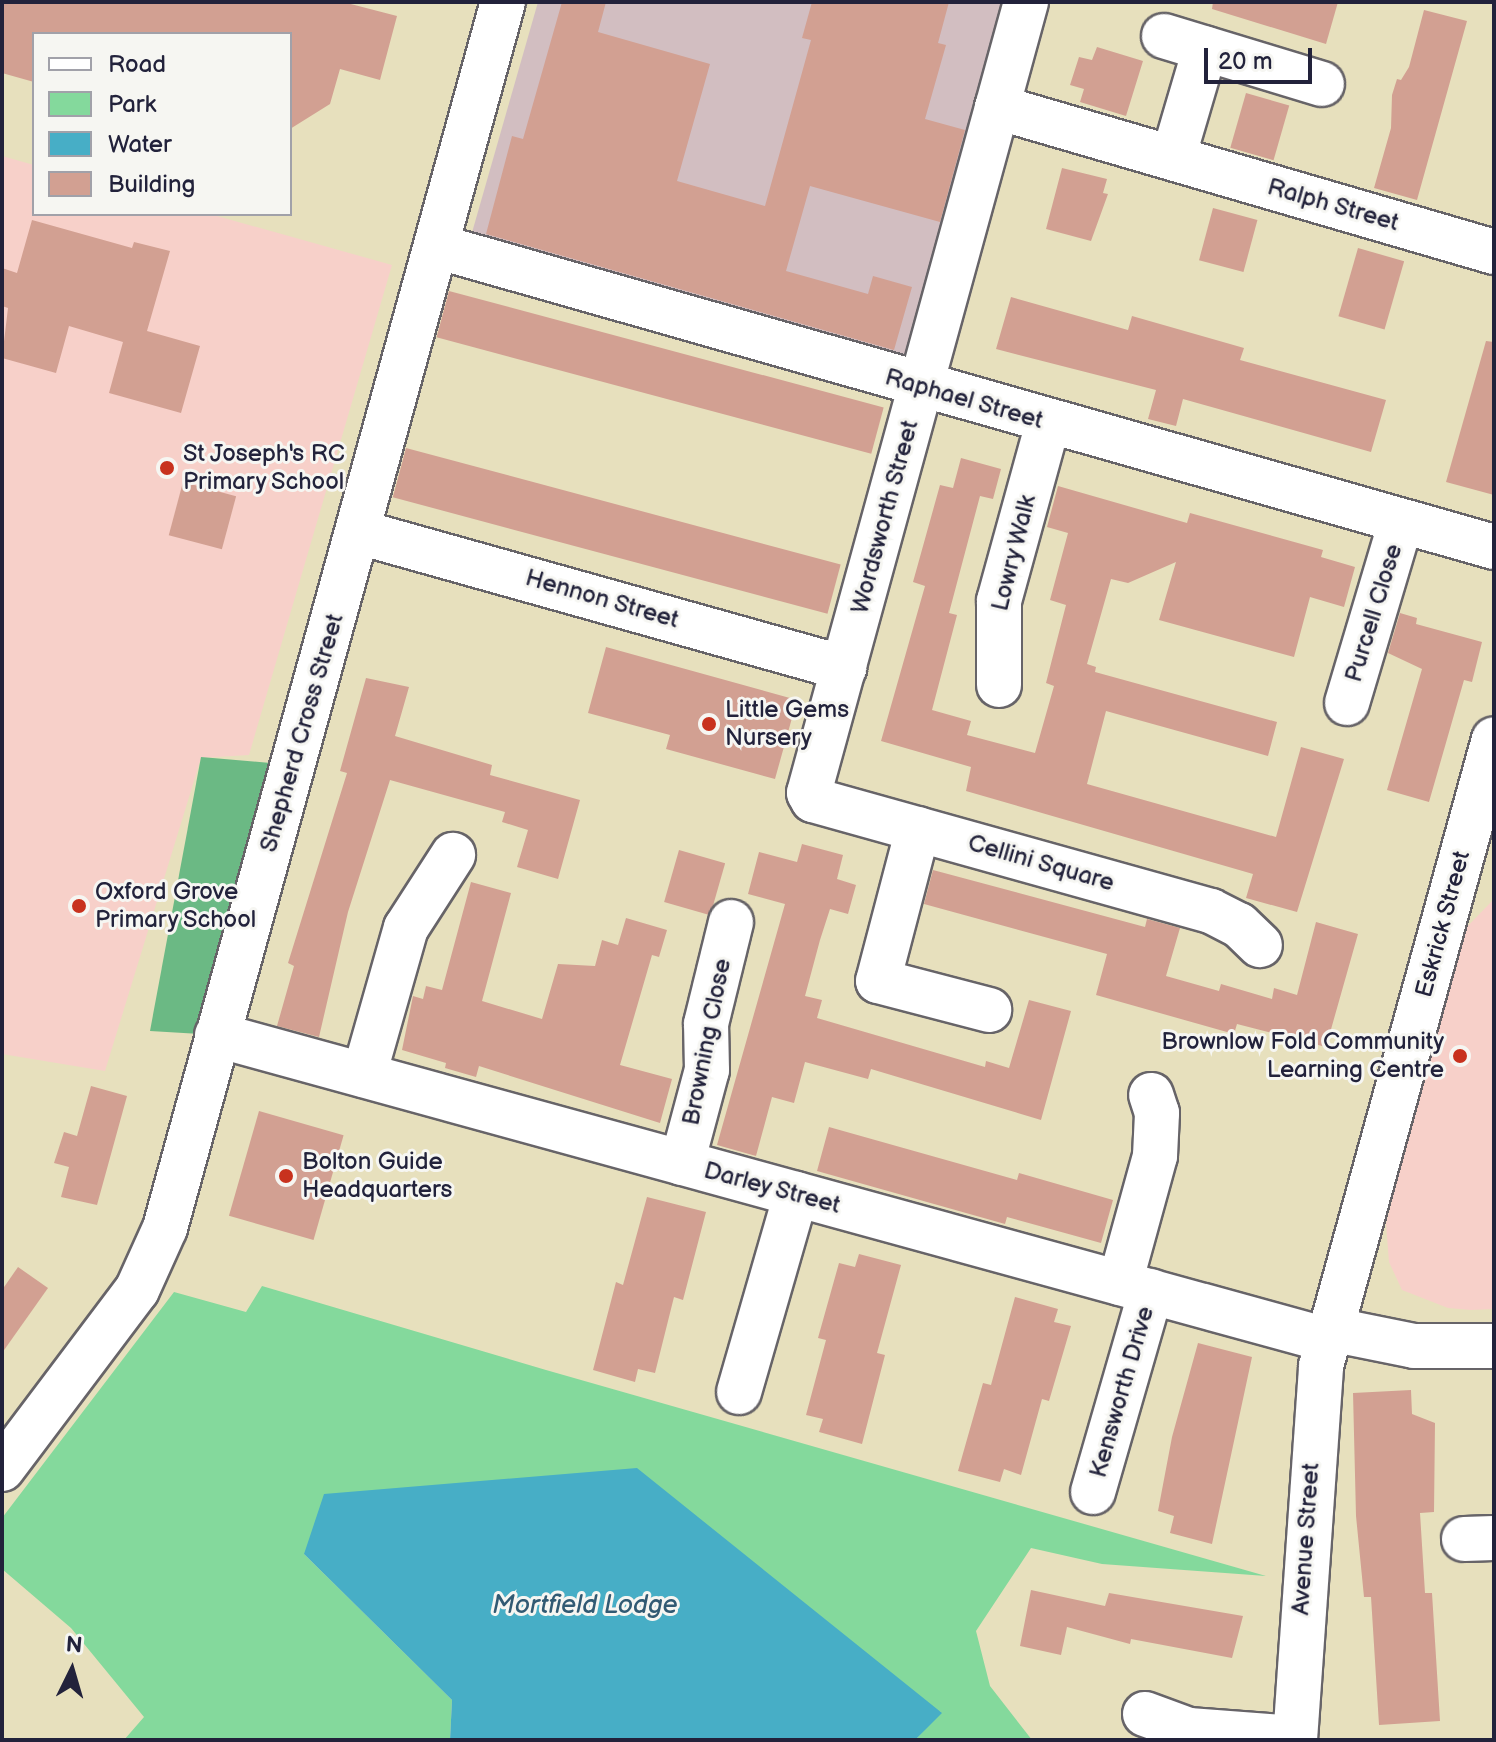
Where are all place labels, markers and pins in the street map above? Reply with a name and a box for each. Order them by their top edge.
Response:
place label: St Joseph's RC Primary School [183,440,346,496]
marker: St Joseph's RC Primary School [158,459,176,477]
place label: Little Gems Nursery [725,696,849,752]
marker: Little Gems Nursery [700,715,718,733]
place label: Oxford Grove Primary School [95,878,258,934]
marker: Oxford Grove Primary School [70,897,88,915]
place label: Brownlow Fold Community Learning Centre [1161,1028,1444,1084]
marker: Brownlow Fold Community Learning Centre [1451,1047,1469,1065]
place label: Bolton Guide Headquarters [302,1148,452,1204]
marker: Bolton Guide Headquarters [277,1167,295,1185]

